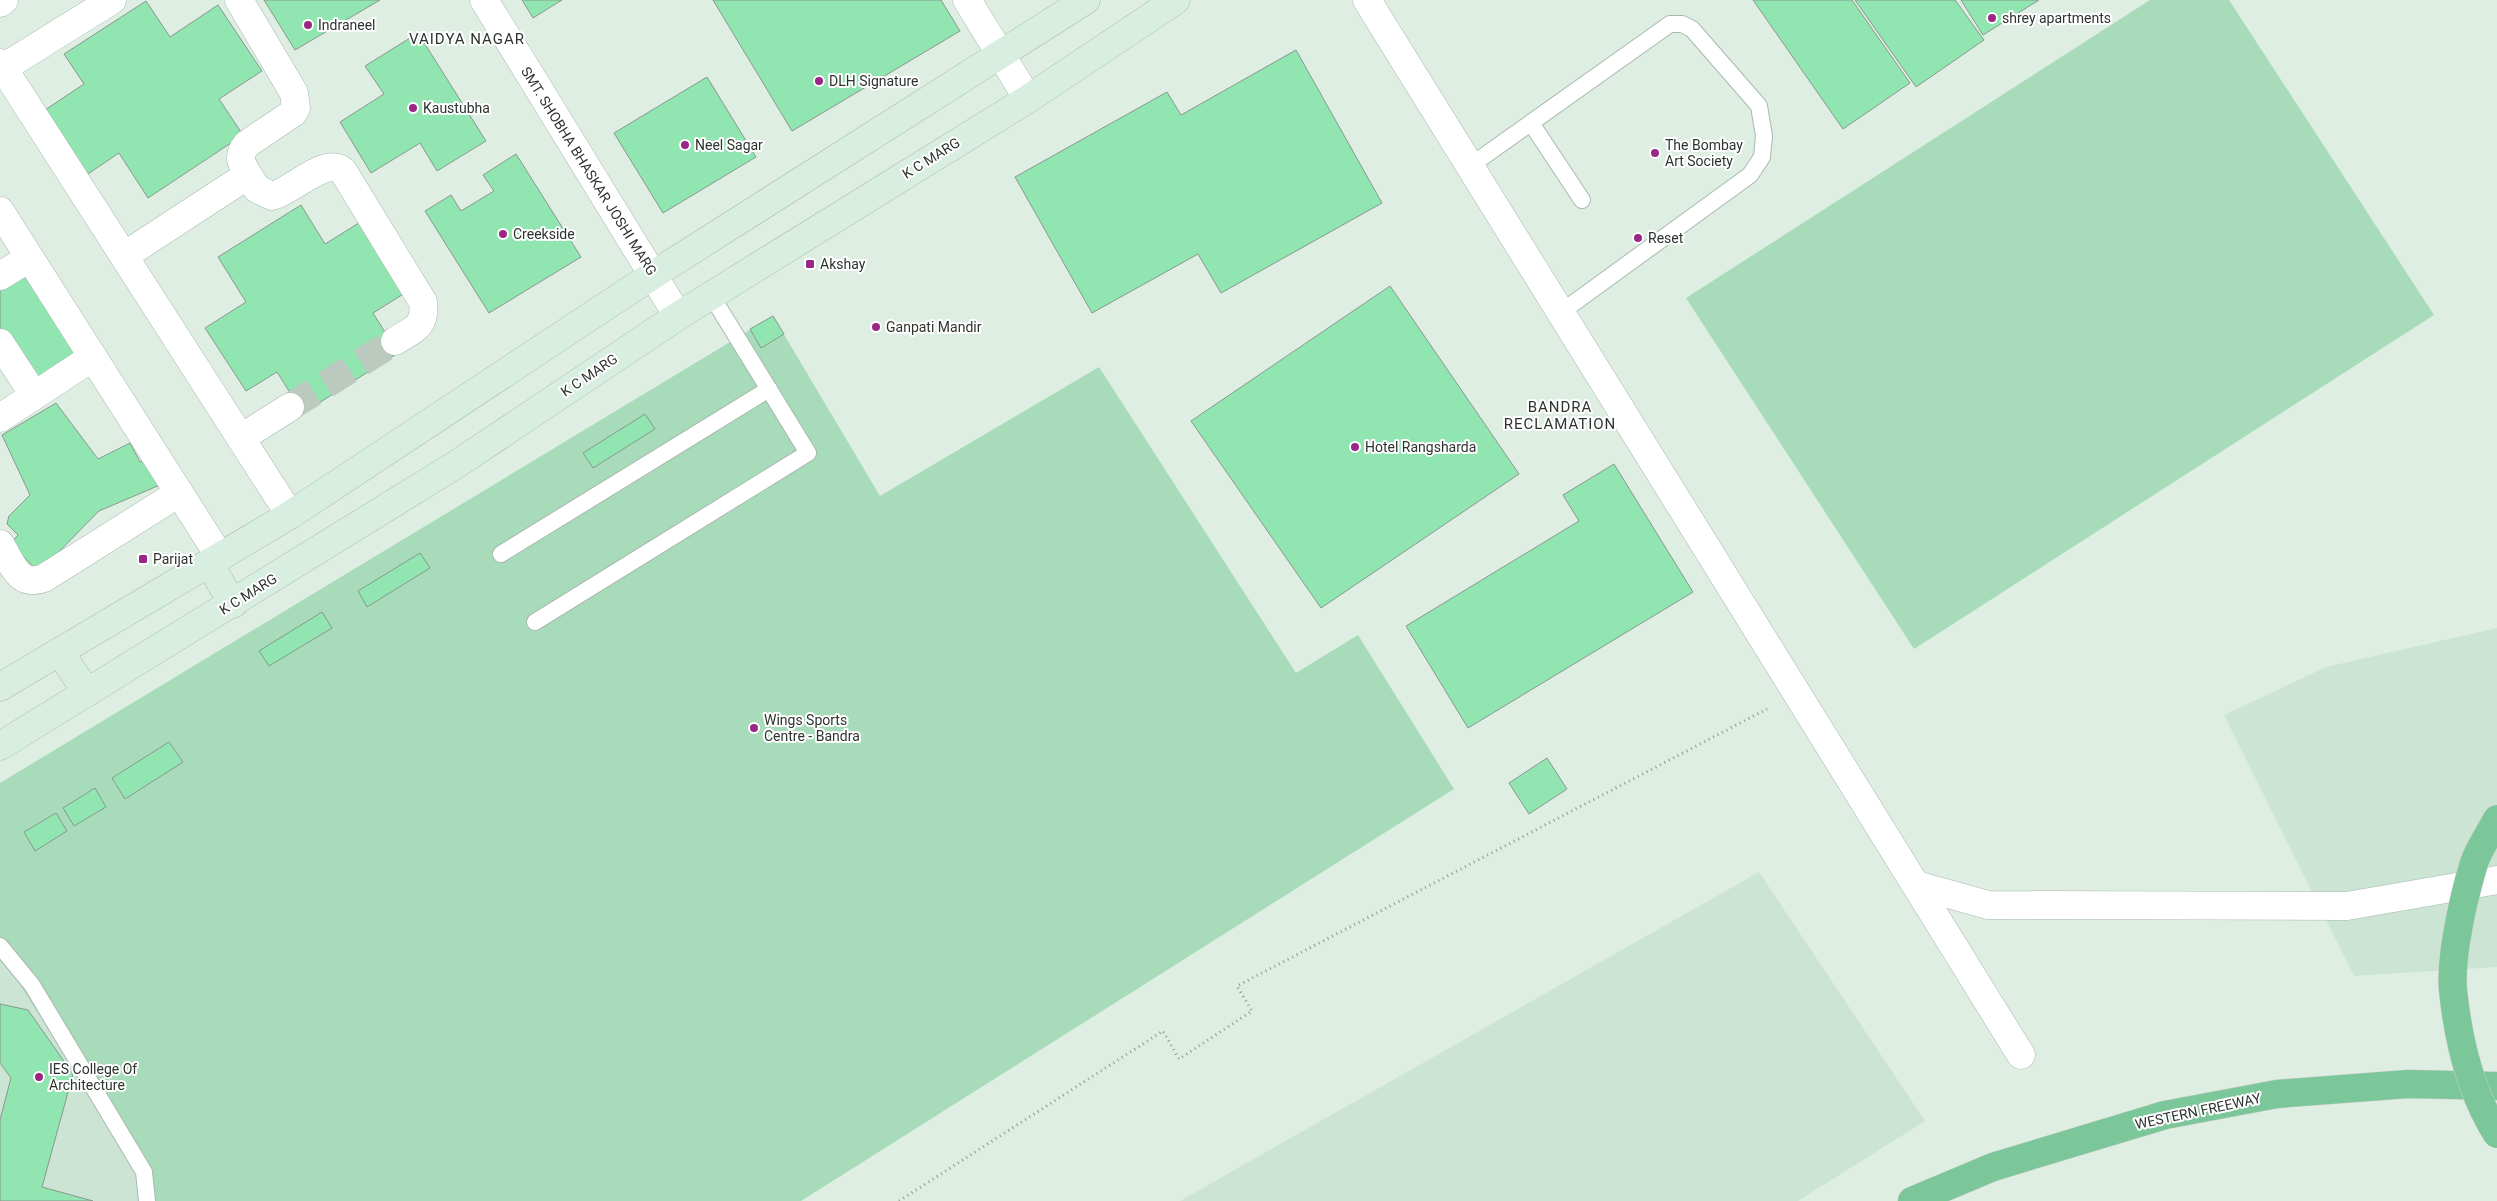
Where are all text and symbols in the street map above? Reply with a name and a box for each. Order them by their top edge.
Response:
place label: shrey apartments [2002,10,2111,26]
marker: shrey apartments [1986,12,1998,24]
place label: Indraneel [318,17,376,33]
marker: Indraneel [302,19,314,31]
district label: VAIDYA NAGAR [409,30,525,48]
street label: SMT. SHOBHA BHASKAR JOSHI MARG [518,64,660,278]
place label: DLH Signature [829,73,918,89]
marker: DLH Signature [813,75,825,87]
place label: Kaustubha [423,100,490,116]
marker: Kaustubha [407,102,419,114]
street label: K C MARG [899,134,963,182]
place label: Neel Sagar [695,137,763,153]
place label: The Bombay Art Society [1665,137,1743,169]
marker: Neel Sagar [679,139,691,151]
marker: The Bombay Art Society [1649,147,1661,159]
place label: Creekside [513,226,575,242]
marker: Creekside [497,228,509,240]
place label: Reset [1648,230,1684,246]
marker: Reset [1632,232,1644,244]
place label: Akshay [820,256,866,272]
marker: Akshay [804,258,816,270]
place label: Ganpati Mandir [886,319,982,335]
marker: Ganpati Mandir [870,321,882,333]
street label: K C MARG [558,350,620,400]
district label: BANDRA RECLAMATION [1504,398,1616,433]
place label: Hotel Rangsharda [1365,439,1476,455]
marker: Hotel Rangsharda [1349,441,1361,453]
place label: Parijat [153,551,193,567]
marker: Parijat [137,553,149,565]
street label: K C MARG [216,570,280,618]
place label: Wings Sports Centre - Bandra [764,712,860,744]
marker: Wings Sports Centre - Bandra [748,722,760,734]
place label: IES College Of Architecture [49,1061,137,1093]
marker: IES College Of Architecture [33,1071,45,1083]
street label: WESTERN FREEWAY [2134,1090,2263,1132]

